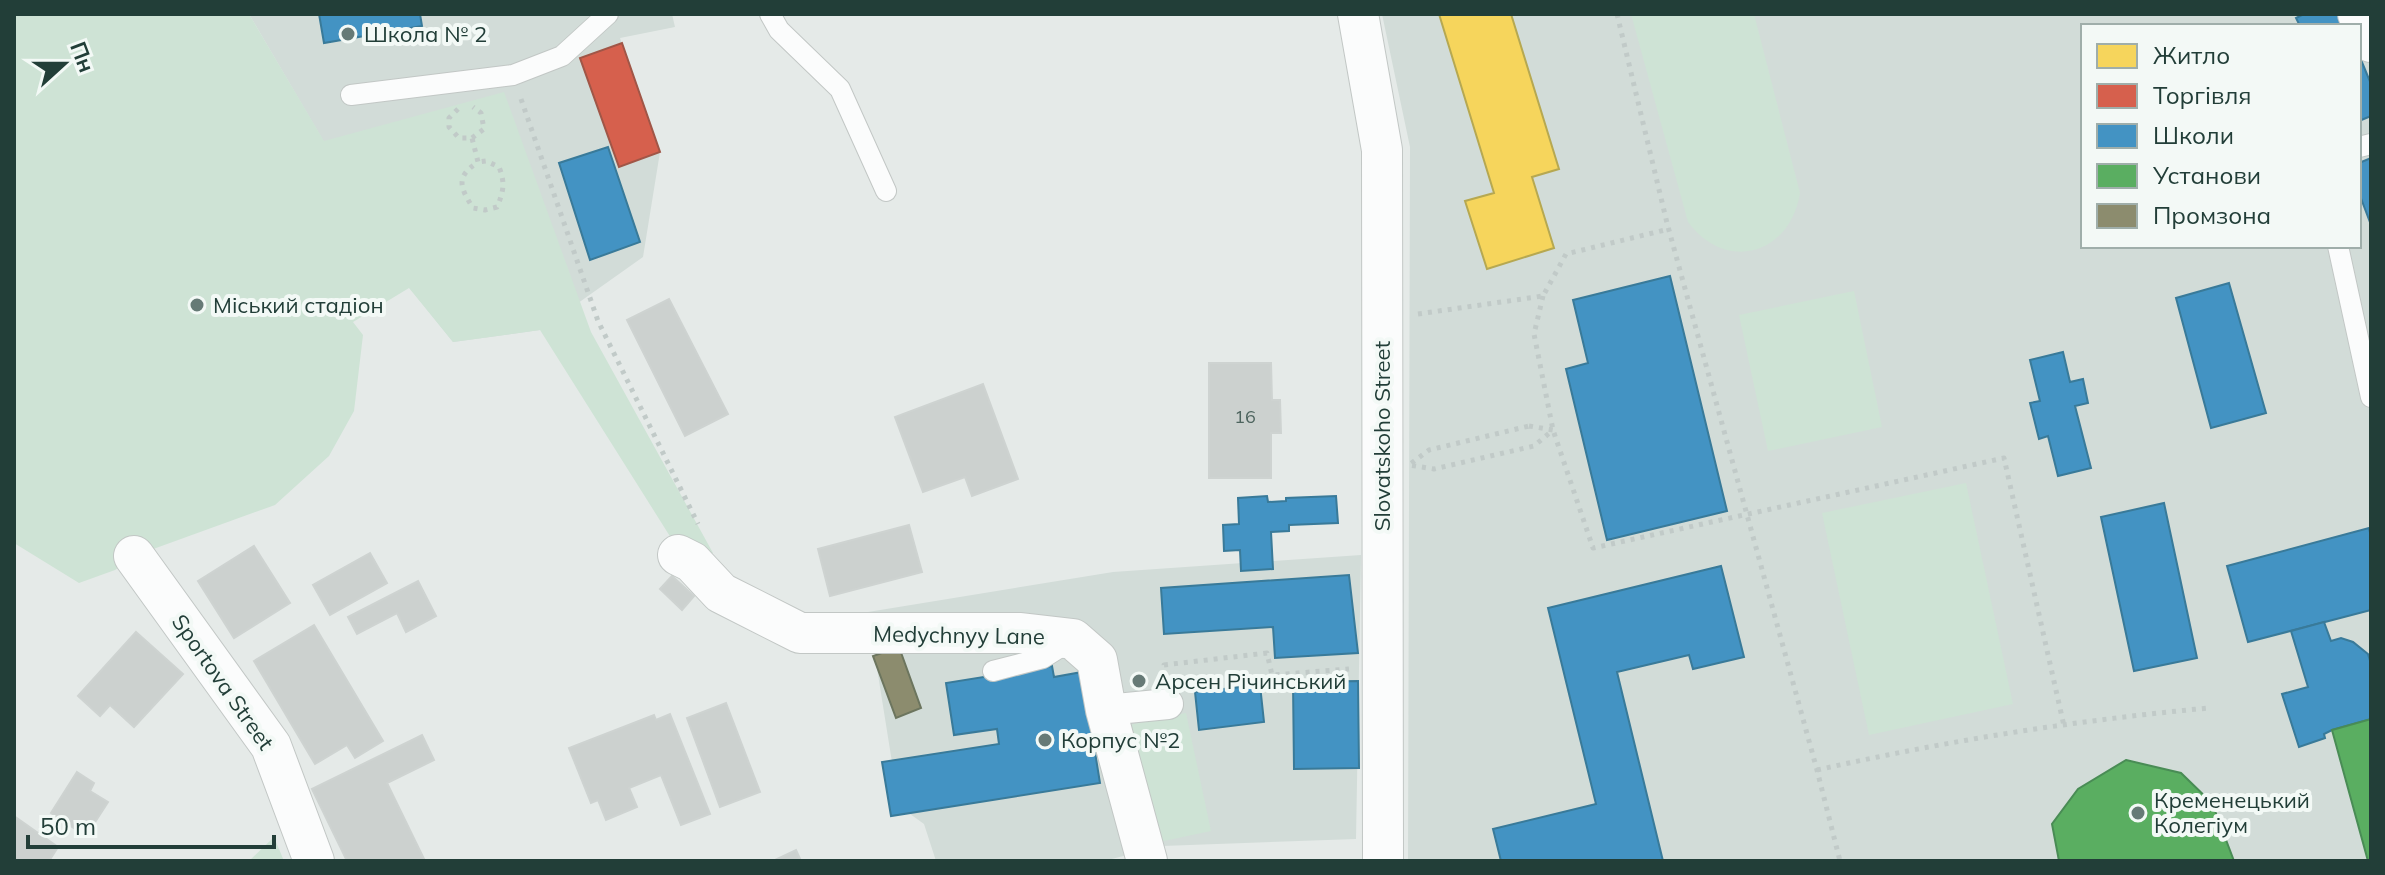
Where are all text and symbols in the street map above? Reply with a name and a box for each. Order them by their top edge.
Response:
place label: Школа № 2 [364,20,487,48]
north arrow [24,24,104,104]
legend [2081,24,2361,248]
marker: Школа № 2 [339,25,357,43]
text: Пн [64,38,101,76]
text: Житло [2153,40,2230,70]
text: Торгівля [2153,80,2252,110]
text: Школи [2153,120,2234,150]
text: Установи [2152,160,2261,190]
text: Промзона [2153,200,2271,230]
place label: Міський стадіон [213,291,384,319]
marker: Міський стадіон [188,296,206,314]
street label: Slovatskoho Street [1368,341,1396,531]
house number: 16 [1234,405,1256,428]
street label: Sportova Street [166,609,280,756]
street label: Medychnyy Lane [873,620,1045,650]
place label: Арсен Річинський [1155,667,1346,695]
marker: Арсен Річинський [1130,672,1148,690]
place label: Корпус №2 [1061,726,1180,754]
marker: Корпус №2 [1036,731,1054,749]
place label: Кременецький Колегіум [2154,786,2310,839]
scale bar [28,799,274,849]
marker: Кременецький Колегіум [2129,804,2147,822]
text: 50 m [40,811,96,841]

